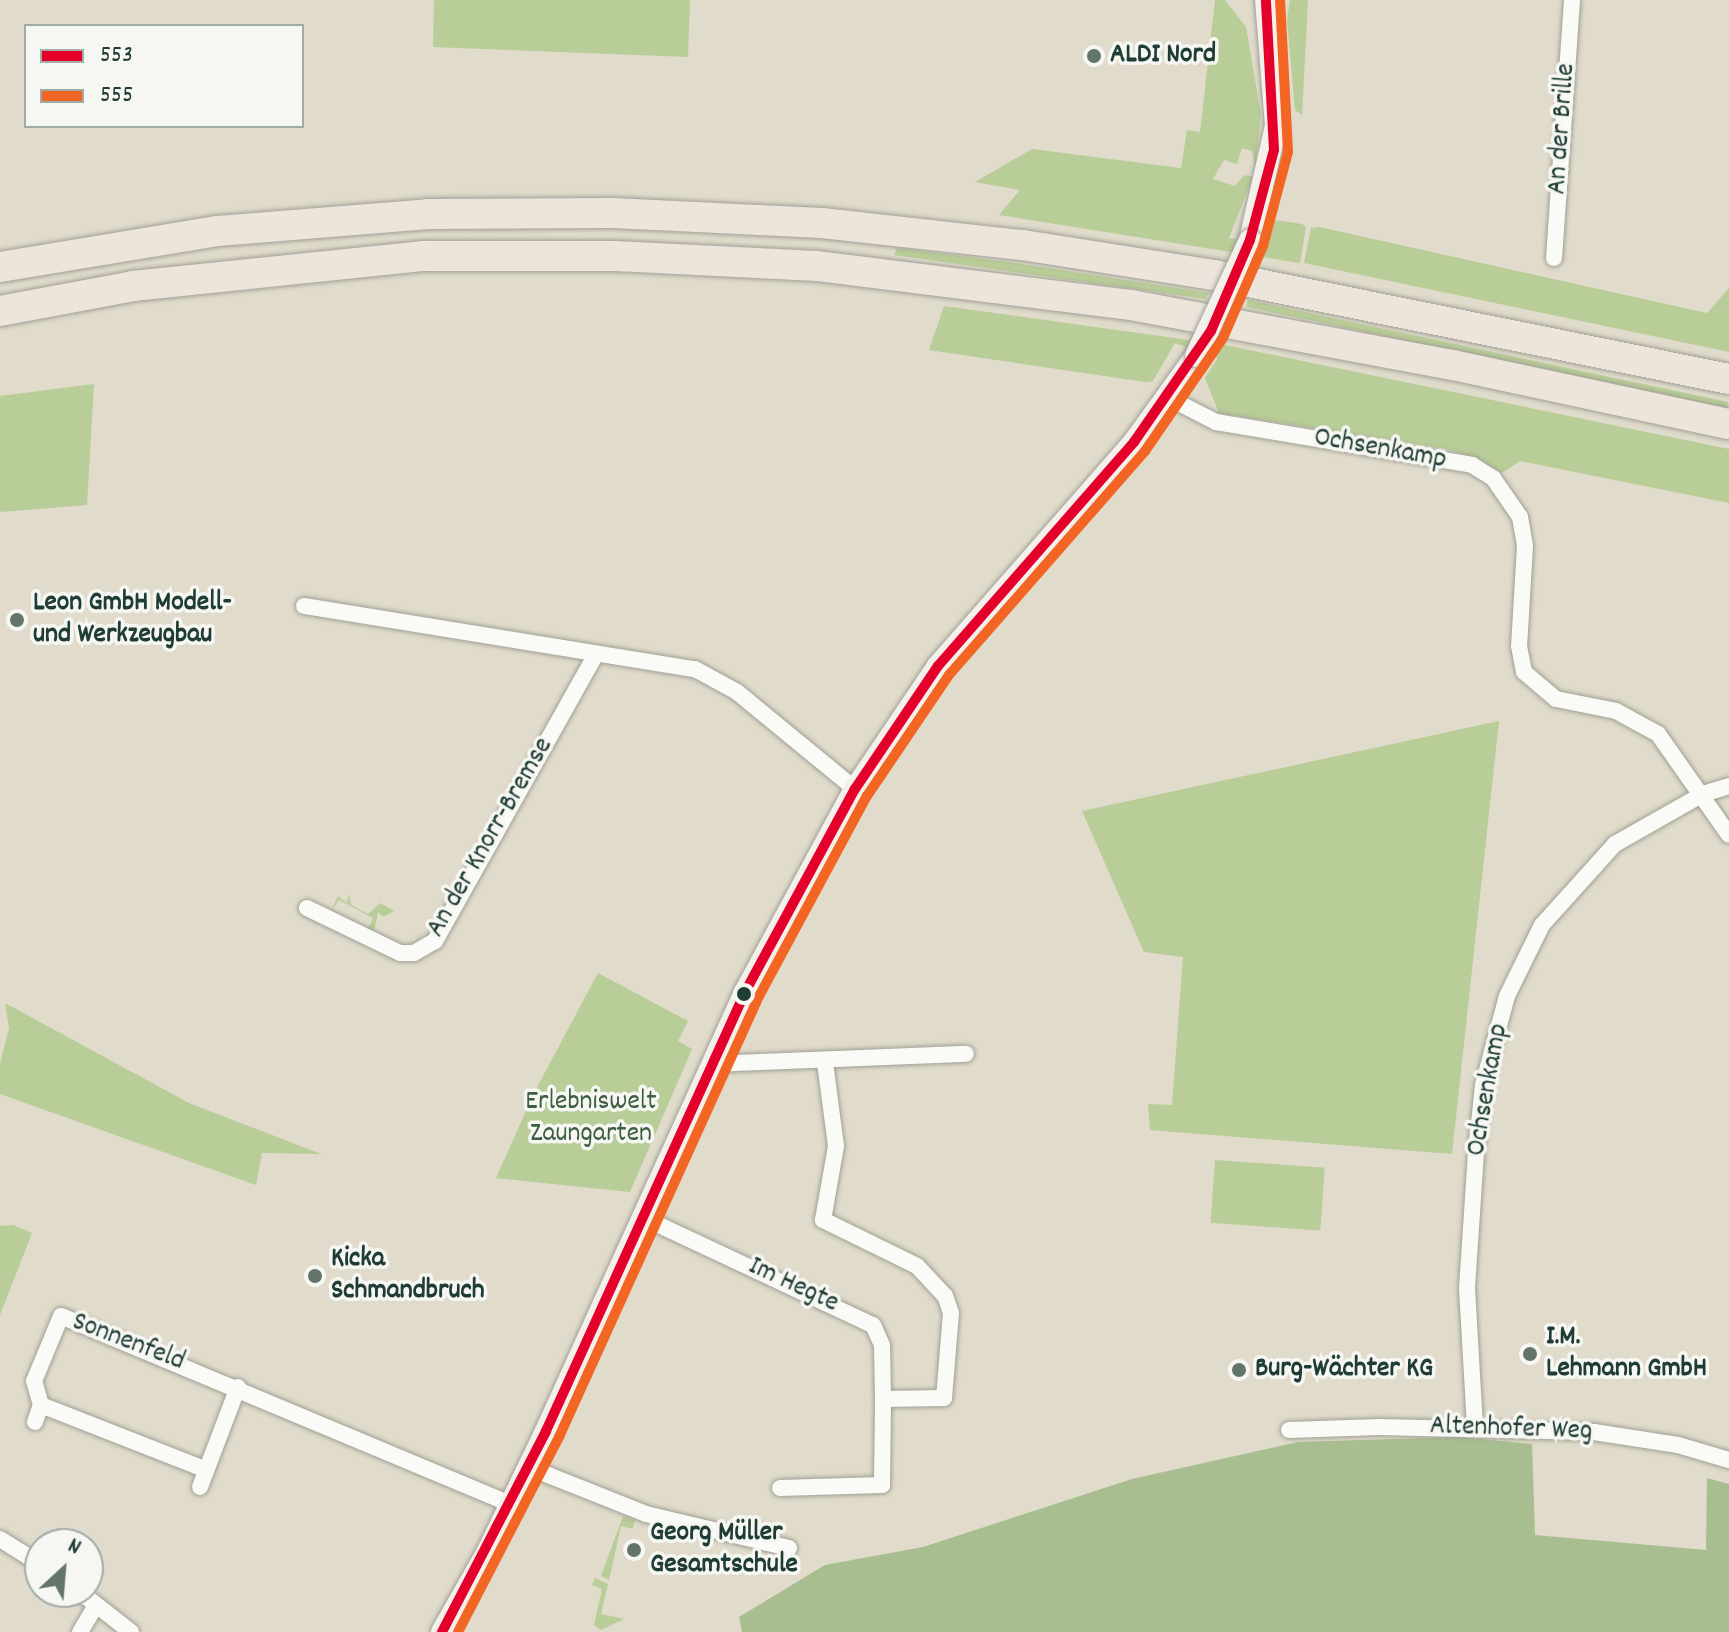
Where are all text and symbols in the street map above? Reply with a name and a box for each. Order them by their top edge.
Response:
legend [24,24,304,128]
text: 553 [100,39,133,73]
place label: ALDI Nord [1110,39,1216,73]
marker: ALDI Nord [1085,47,1103,65]
street label: An der Brille [1542,62,1584,196]
text: 555 [100,79,133,113]
street label: Ochsenkamp [1311,422,1449,478]
place label: Leon GmbH Modell- und Werkzeugbau [33,587,232,653]
marker: Leon GmbH Modell- und Werkzeugbau [8,611,26,629]
street label: An der Knorr-Bremse [420,732,562,944]
unlabelled marker [736,986,752,1002]
street label: Ochsenkamp [1461,1021,1517,1159]
park label: Erlebniswelt Zaungarten [525,1086,657,1152]
place label: Kicka Schmandbruch [331,1243,485,1309]
street label: Im Hegte [742,1251,844,1321]
marker: Kicka Schmandbruch [306,1267,324,1285]
street label: Sonnenfeld [67,1306,189,1380]
place label: I.M. Lehmann GmbH [1546,1321,1707,1387]
marker: I.M. Lehmann GmbH [1521,1345,1539,1363]
place label: Burg-Wächter KG [1255,1353,1433,1387]
marker: Burg-Wächter KG [1230,1361,1248,1379]
street label: Altenhofer Weg [1429,1410,1593,1450]
place label: Georg Müller Gesamtschule [650,1517,798,1583]
north arrow [24,1528,104,1608]
text: N [62,1531,86,1564]
marker: Georg Müller Gesamtschule [625,1541,643,1559]

